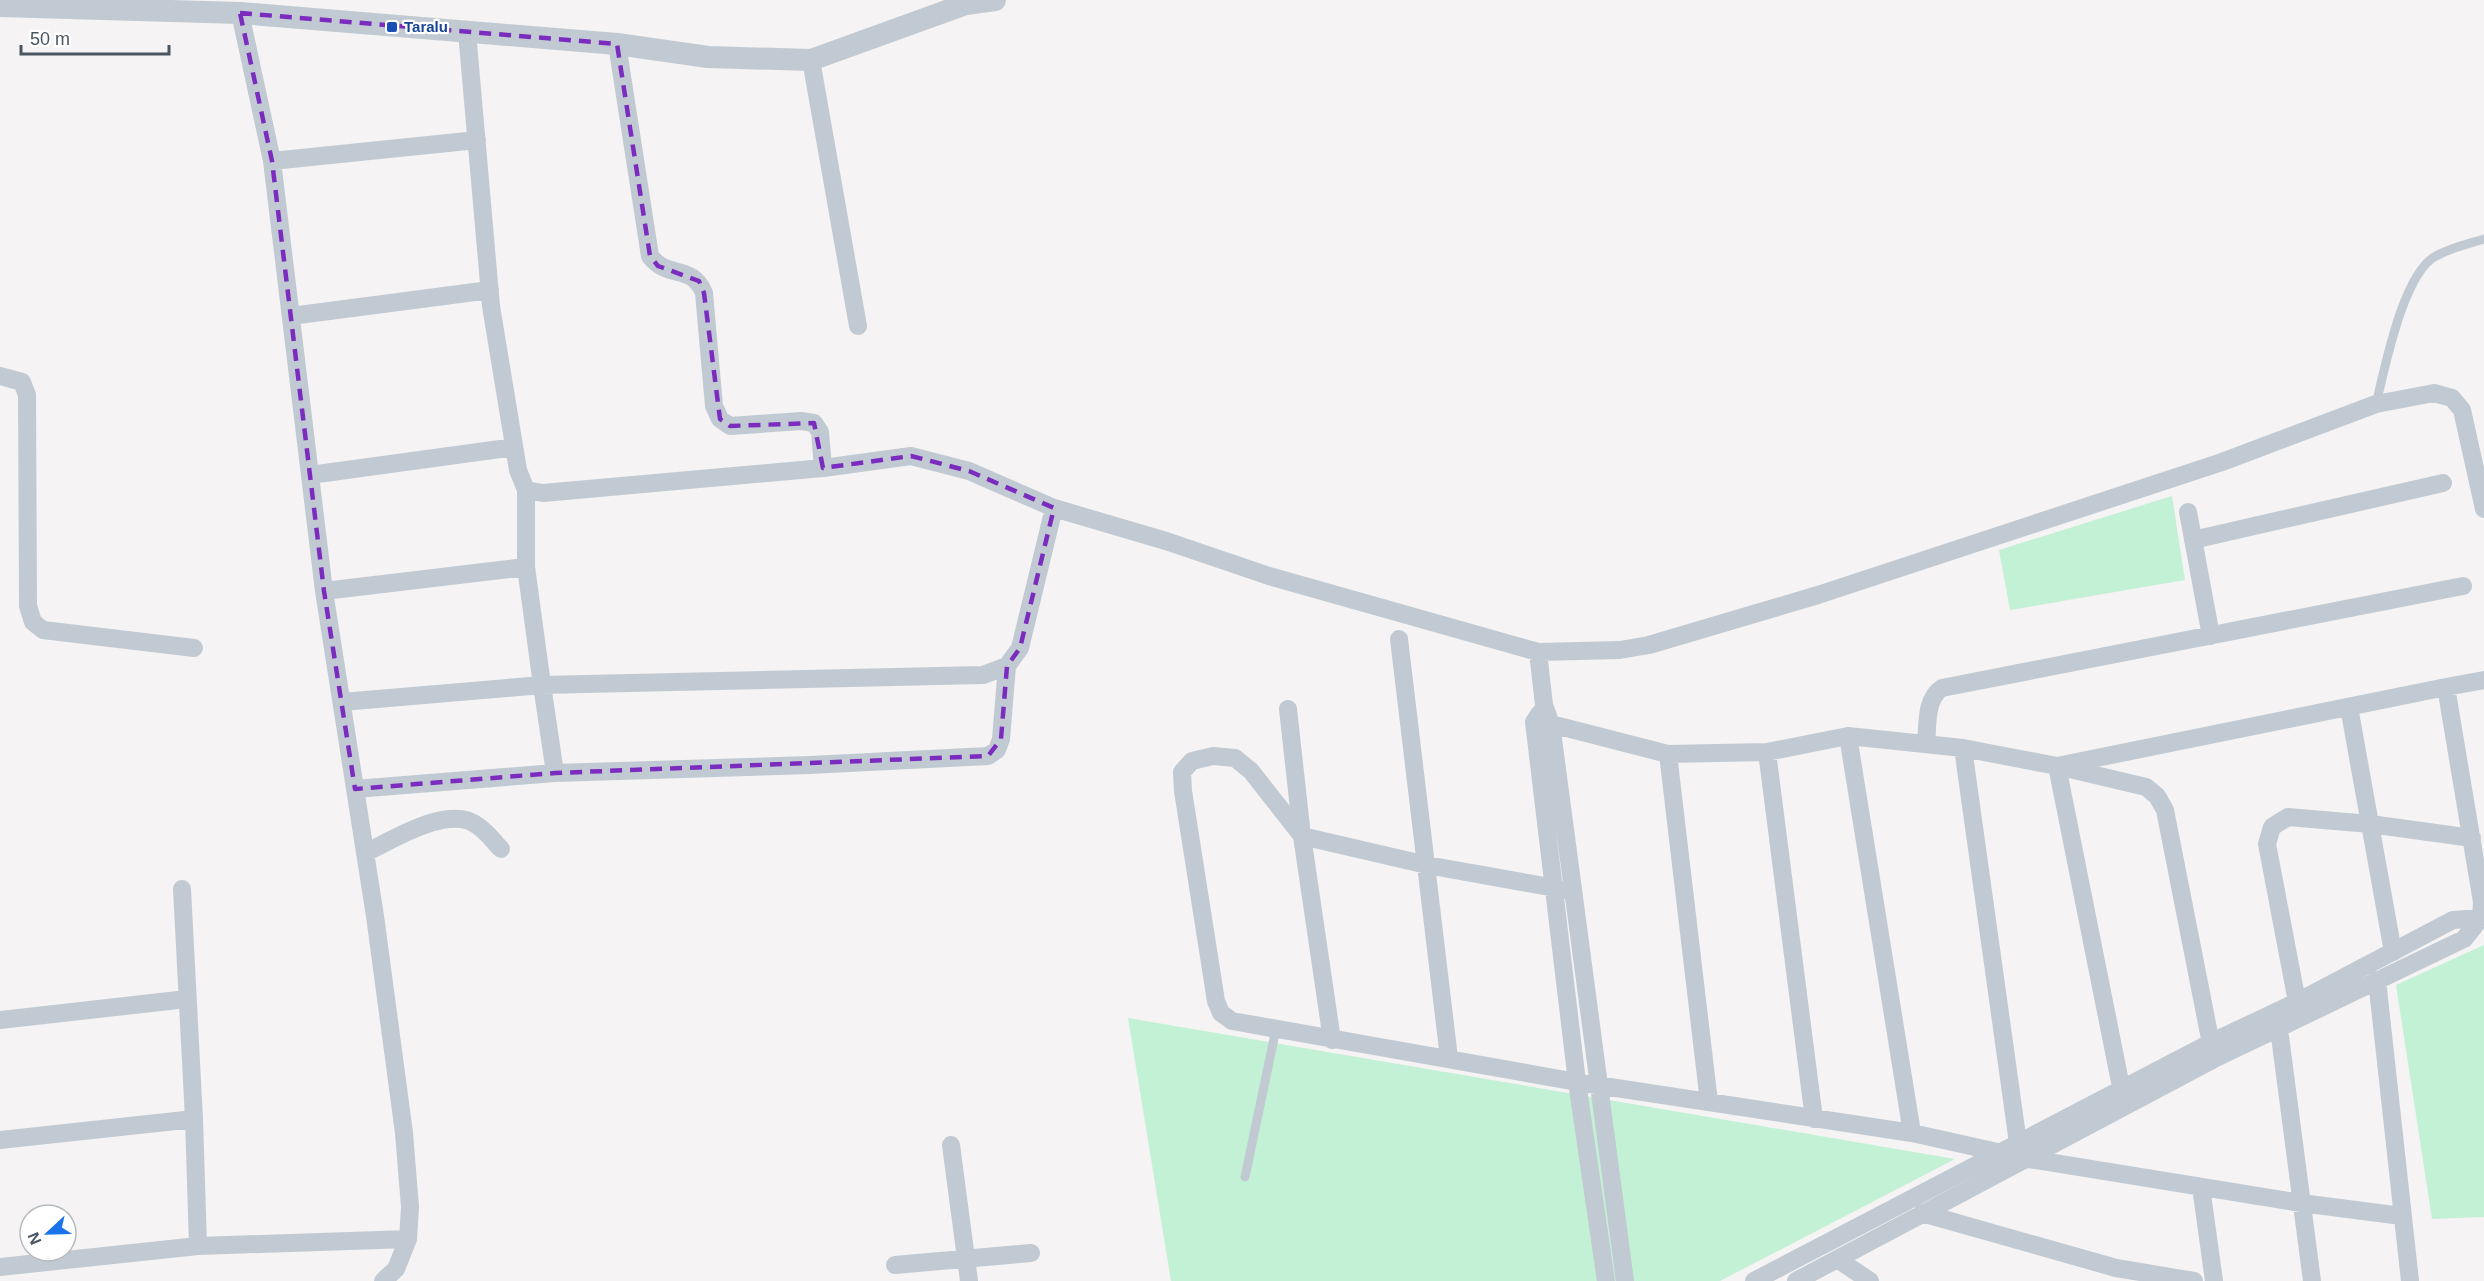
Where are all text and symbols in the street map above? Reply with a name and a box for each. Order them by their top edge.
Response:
scale bar [21,18,170,56]
place label: Taralu [404,18,448,35]
marker: Taralu [385,20,399,34]
text: 50 m [30,29,70,49]
north arrow [18,1203,78,1263]
text: N [25,1230,45,1247]

